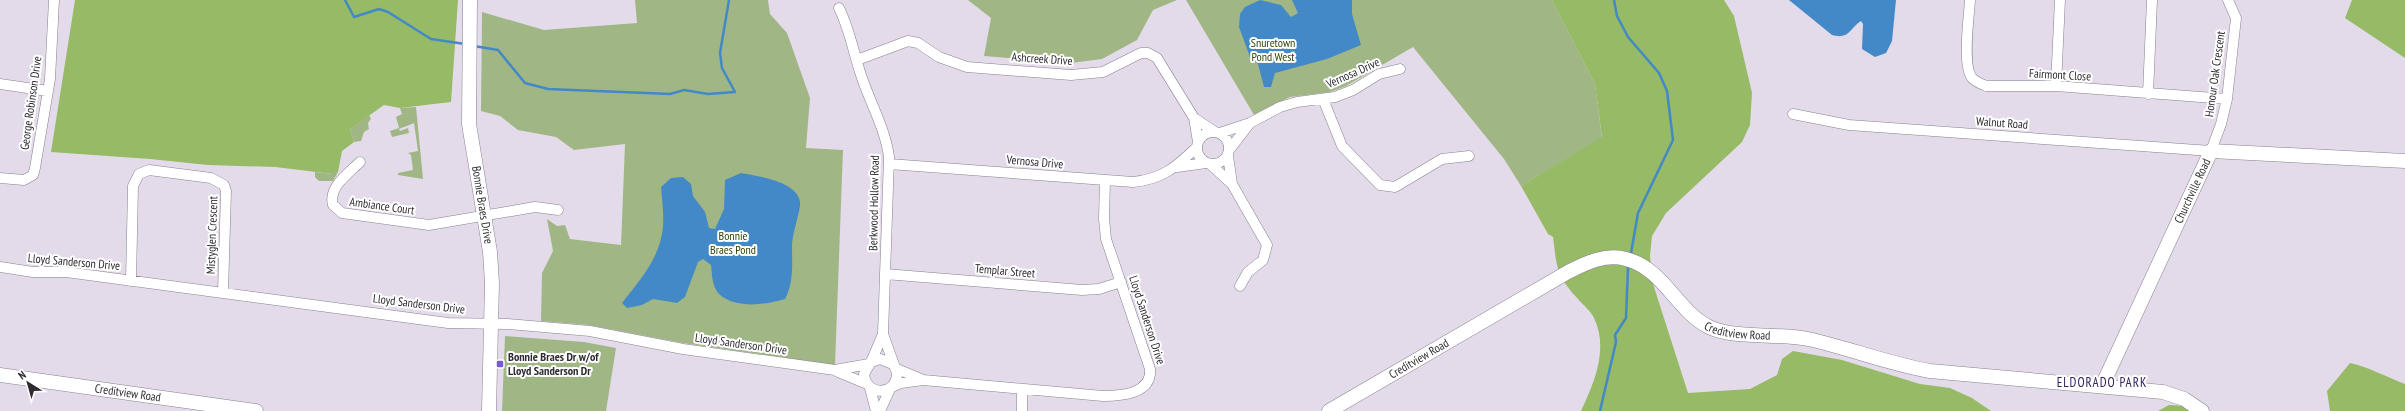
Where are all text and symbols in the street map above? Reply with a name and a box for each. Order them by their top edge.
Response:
street label: Honour Oak Crescent [2201,29,2228,118]
park label: Snuretown Pond West [1251,35,1295,64]
street label: Ashcreek Drive [1011,49,1073,68]
street label: Vernosa Drive [1323,54,1382,91]
street label: George Robinson Drive [17,55,45,151]
street label: Fairmont Close [2029,65,2092,84]
street label: Walnut Road [1976,113,2029,132]
street label: Vernosa Drive [1005,151,1064,171]
street label: Berkwood Hollow Road [865,155,882,251]
street label: Churchville Road [2171,156,2213,226]
street label: Bonnie Braes Drive [469,165,497,245]
street label: Ambiance Court [349,194,416,218]
street label: Mistyglen Crescent [203,195,220,274]
park label: Bonnie Braes Pond [710,228,756,257]
street label: Lloyd Sanderson Drive [27,250,121,273]
street label: Templar Street [974,260,1036,281]
street label: Lloyd Sanderson Drive [1126,273,1169,366]
street label: Lloyd Sanderson Drive [372,290,466,317]
street label: Creditview Road [1702,318,1771,343]
street label: Lloyd Sanderson Drive [694,330,788,357]
street label: Creditview Road [1386,335,1451,382]
place label: Bonnie Braes Dr w/of Lloyd Sanderson Dr [508,349,599,378]
marker: Bonnie Braes Dr w/of Lloyd Sanderson Dr [495,359,505,369]
north arrow [8,363,48,403]
text: N [15,368,29,382]
district label: ELDORADO PARK [2057,374,2147,391]
street label: Creditview Road [94,380,162,405]

